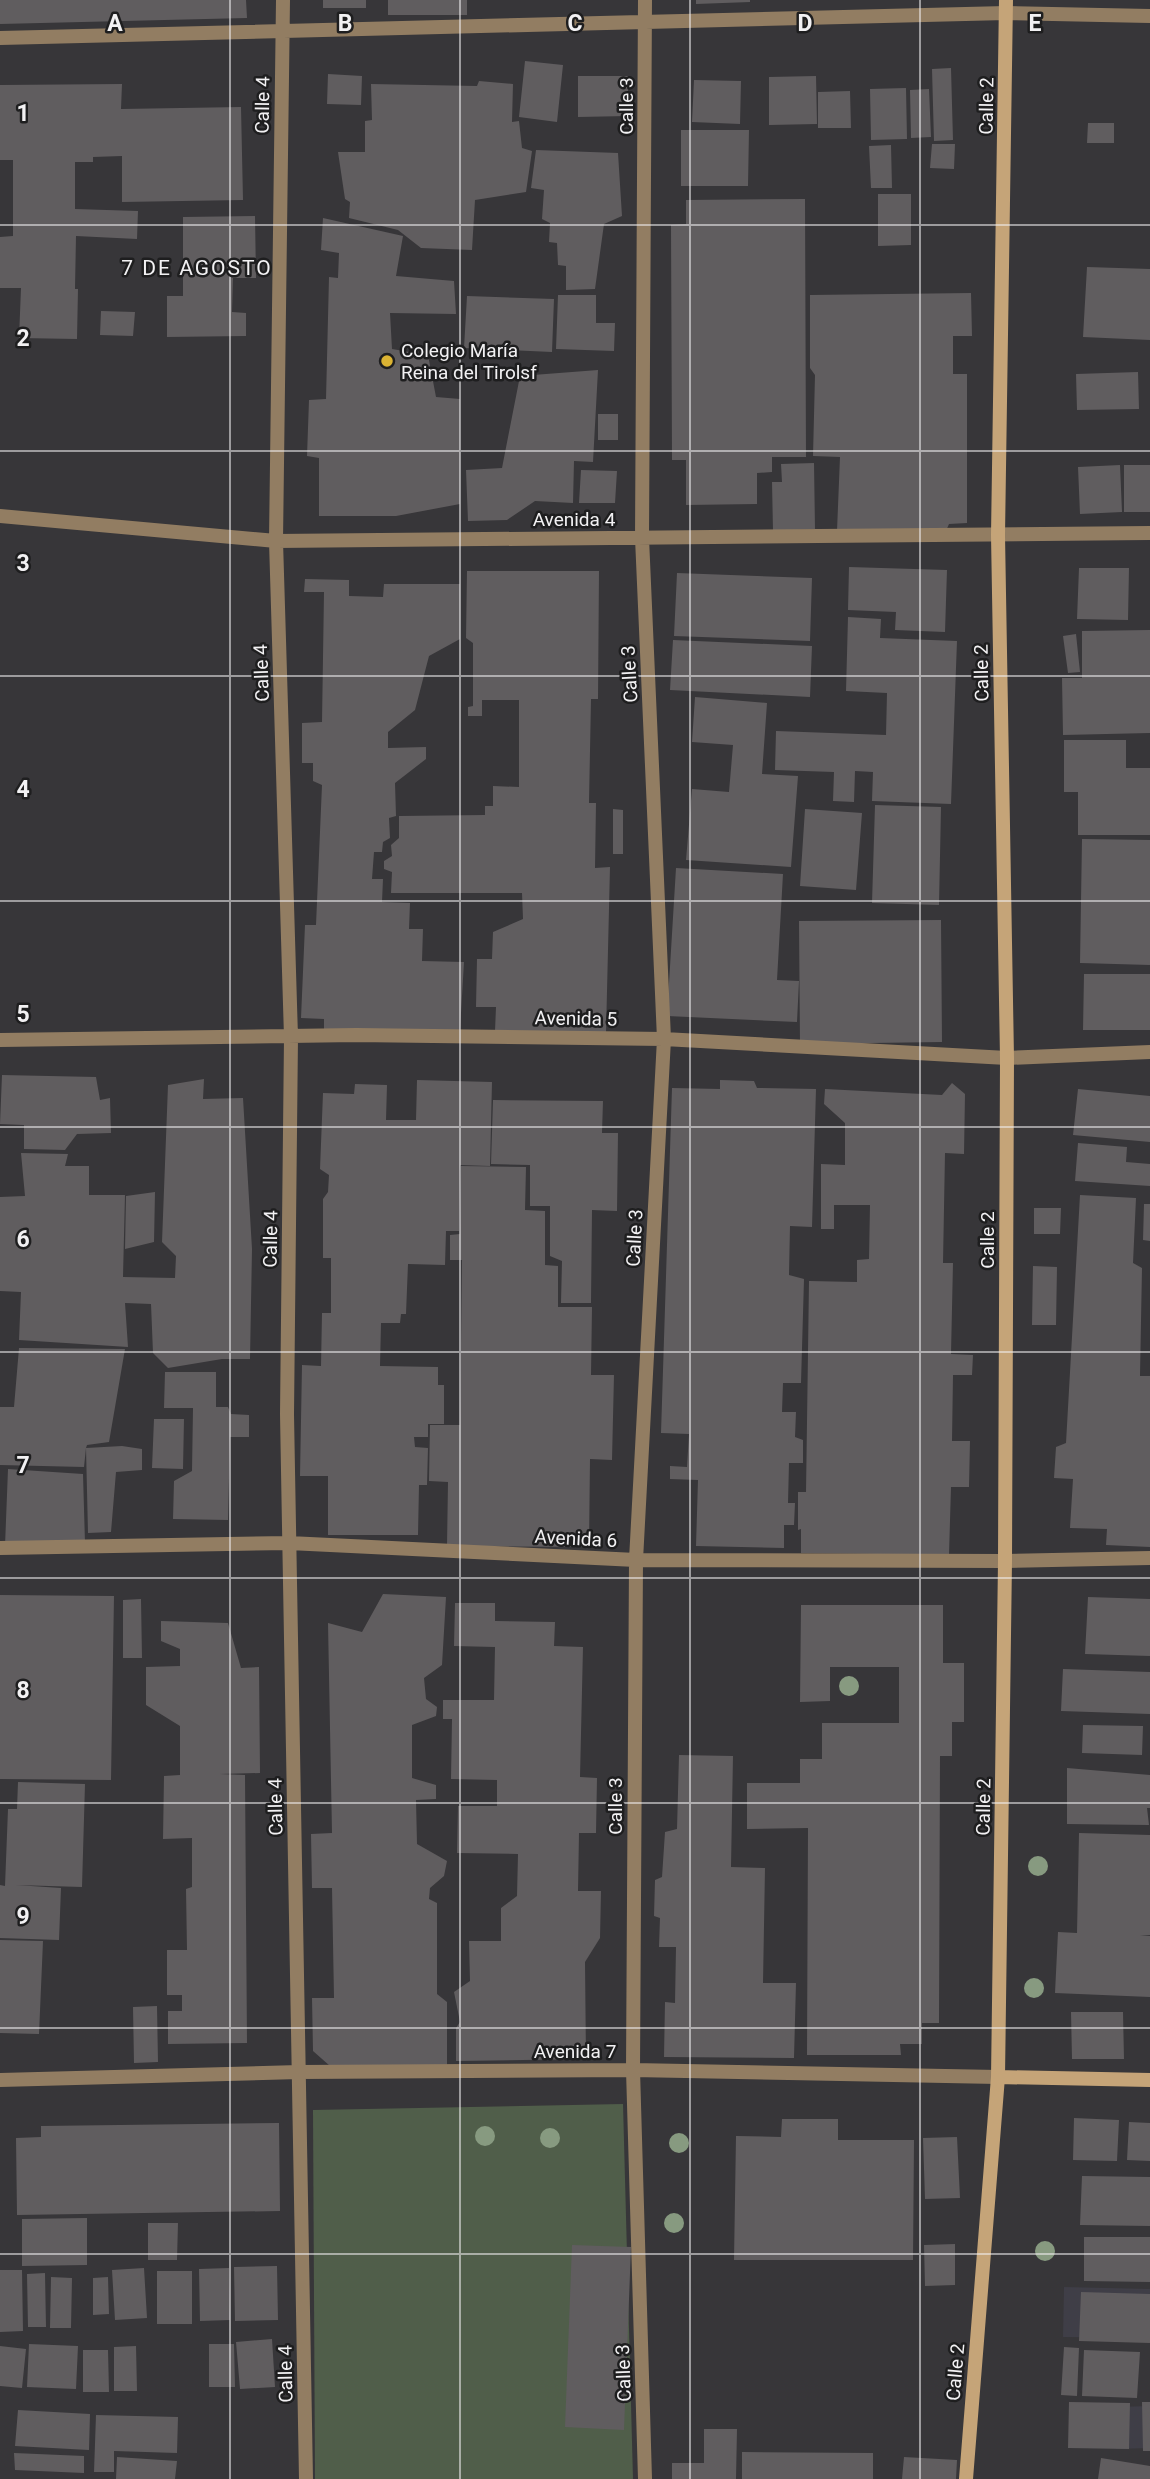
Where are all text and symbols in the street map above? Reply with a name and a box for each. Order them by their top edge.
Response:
text: A [107,10,123,37]
text: B [338,10,352,37]
text: C [567,10,583,37]
text: D [798,10,812,37]
text: E [1029,10,1042,37]
street label: Calle 4 [251,76,275,134]
street label: Calle 3 [615,77,638,135]
street label: Calle 2 [975,77,998,135]
text: 1 [16,100,30,127]
district label: 7 DE AGOSTO [121,256,273,280]
text: 2 [16,325,30,352]
place label: Colegio María Reina del Tirolsf [401,339,537,384]
marker: Colegio María Reina del Tirolsf [379,353,395,369]
street label: Avenida 4 [533,508,616,531]
text: 3 [16,550,30,577]
street label: Calle 4 [249,644,274,702]
street label: Calle 2 [970,644,993,702]
street label: Calle 3 [617,645,642,703]
text: 4 [16,776,30,803]
text: 5 [16,1001,30,1028]
street label: Avenida 5 [534,1006,618,1031]
street label: Calle 3 [622,1209,647,1267]
street label: Calle 4 [259,1210,283,1268]
street label: Calle 2 [976,1211,999,1269]
text: 6 [16,1226,30,1253]
text: 7 [16,1452,30,1479]
street label: Avenida 6 [534,1525,618,1552]
text: 8 [16,1677,30,1704]
street label: Calle 3 [604,1777,627,1835]
street label: Calle 4 [263,1778,287,1836]
street label: Calle 2 [972,1778,995,1836]
text: 9 [16,1903,30,1930]
street label: Avenida 7 [534,2040,616,2063]
street label: Calle 2 [942,2342,969,2402]
street label: Calle 3 [611,2344,636,2402]
street label: Calle 4 [273,2345,297,2403]

